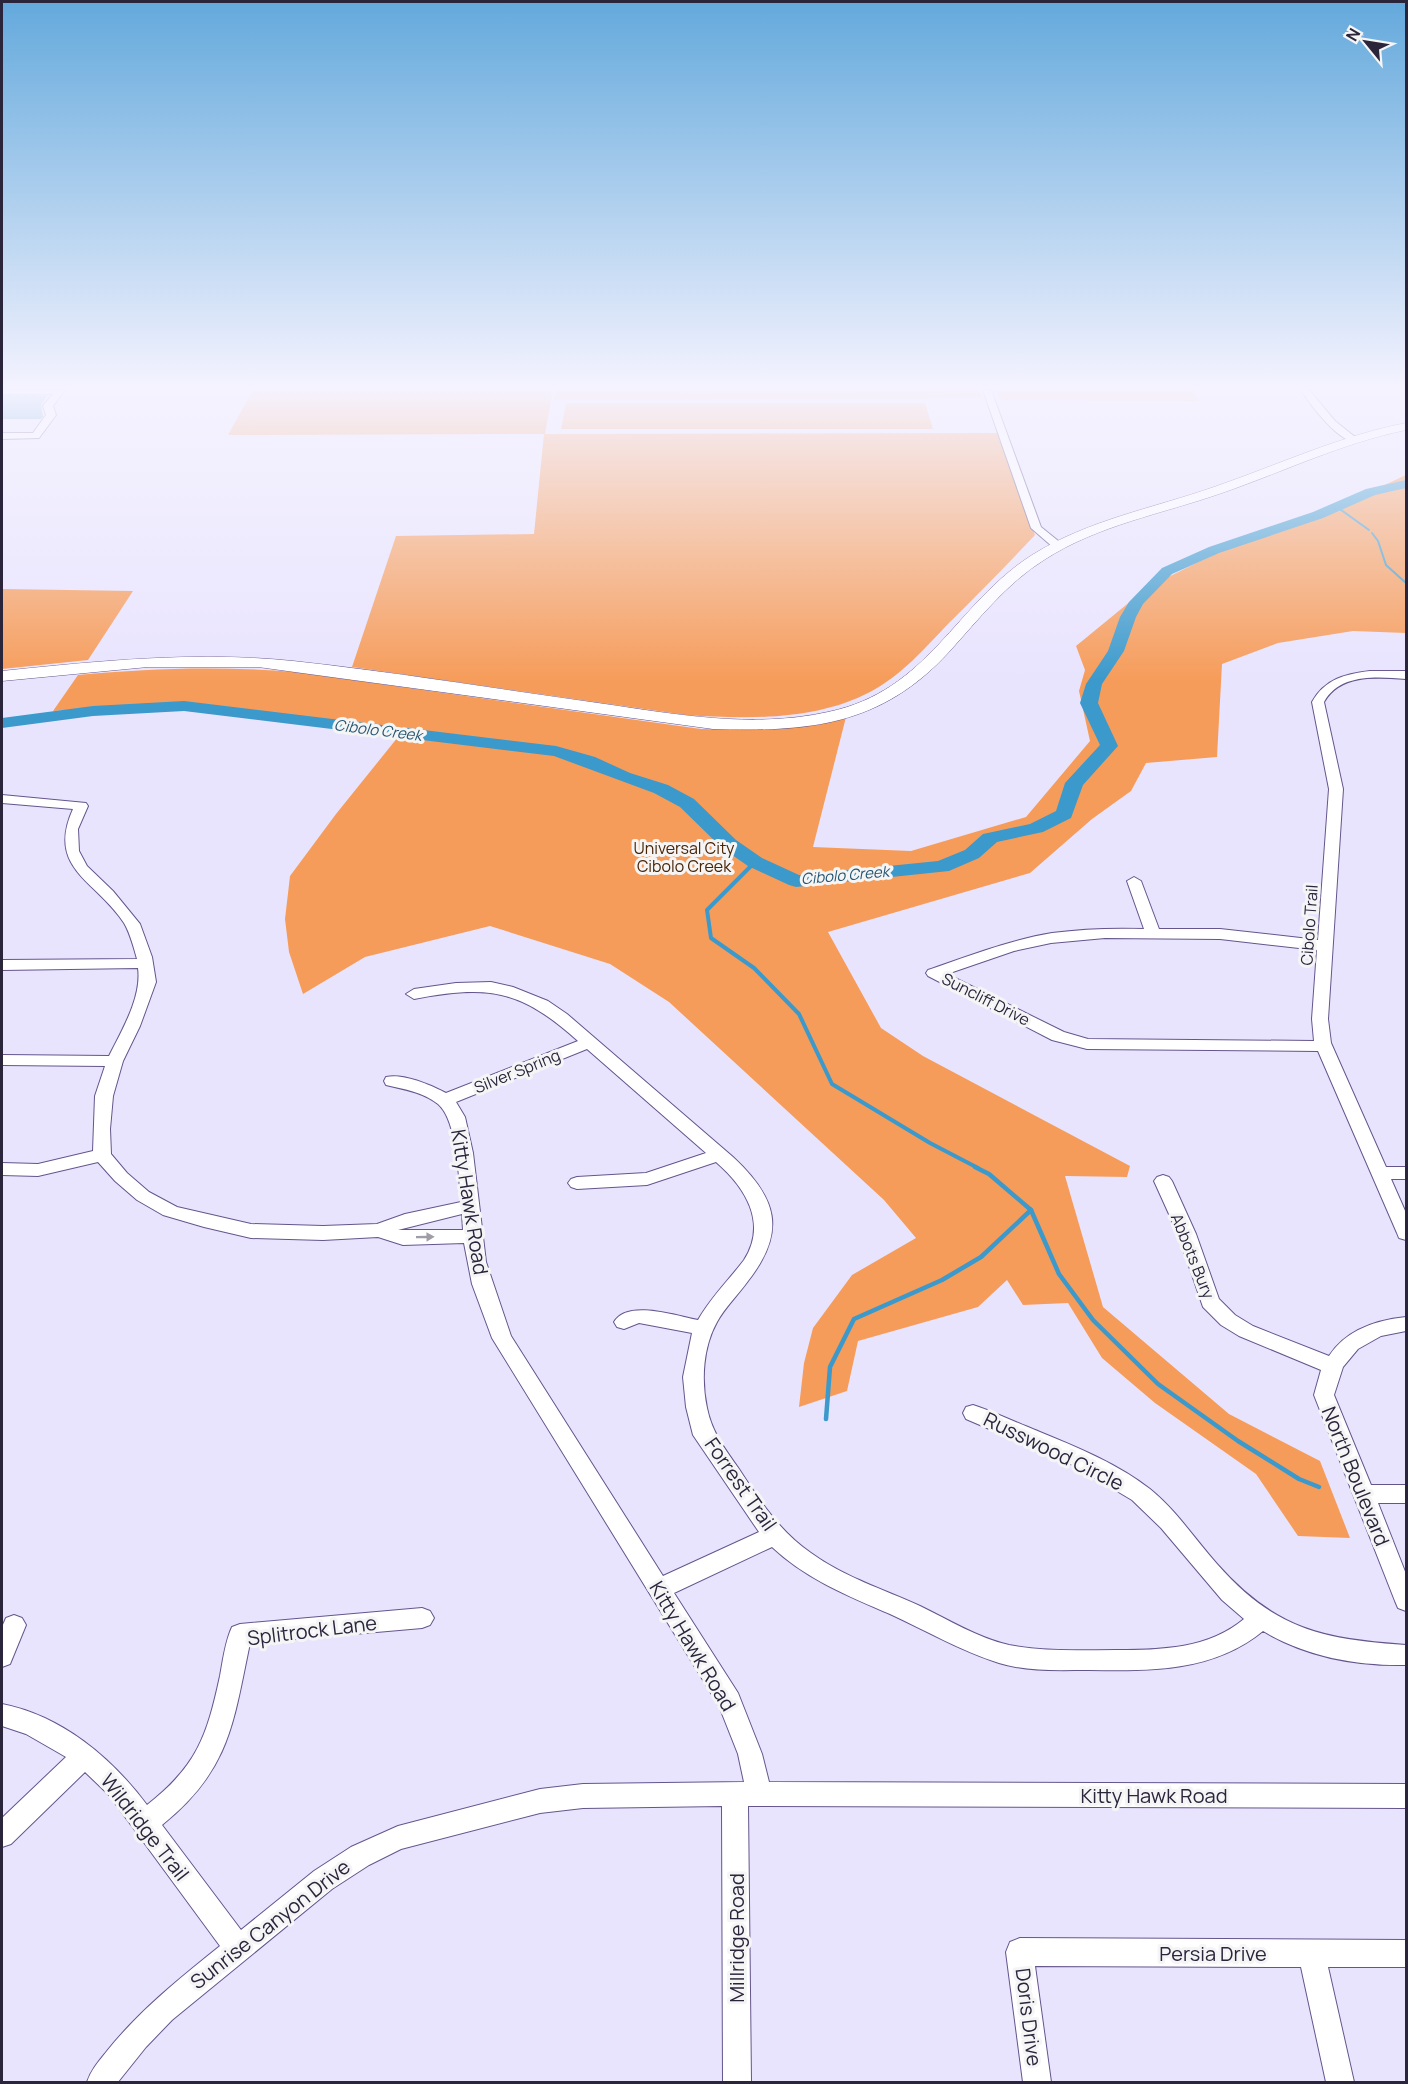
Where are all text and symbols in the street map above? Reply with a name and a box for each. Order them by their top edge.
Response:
north arrow [1336,12,1396,72]
text: N [1341,24,1365,45]
water label: Cibolo Creek [333,714,426,746]
park label: Universal City Cibolo Creek [633,837,735,877]
water label: Cibolo Creek [800,860,892,889]
street label: Cibolo Trail [1295,884,1323,966]
street label: Suncliff Drive [938,967,1034,1031]
street label: Silver Spring [471,1044,563,1098]
street label: Kitty Hawk Road [445,1127,495,1277]
street label: Abbots Bury [1166,1210,1220,1302]
one-way arrow [416,1232,435,1242]
street label: North Boulevard [1316,1402,1396,1550]
street label: Russwood Circle [979,1405,1129,1497]
street label: Forrest Trail [699,1432,783,1536]
street label: Kitty Hawk Road [644,1576,742,1716]
street label: Splitrock Lane [246,1609,378,1651]
street label: Wildridge Trail [95,1768,195,1886]
street label: Kitty Hawk Road [1081,1782,1228,1809]
street label: Sunrise Canyon Drive [185,1853,355,1995]
street label: Millridge Road [723,1873,750,2003]
street label: Persia Drive [1159,1940,1267,1967]
street label: Doris Drive [1010,1967,1048,2067]

